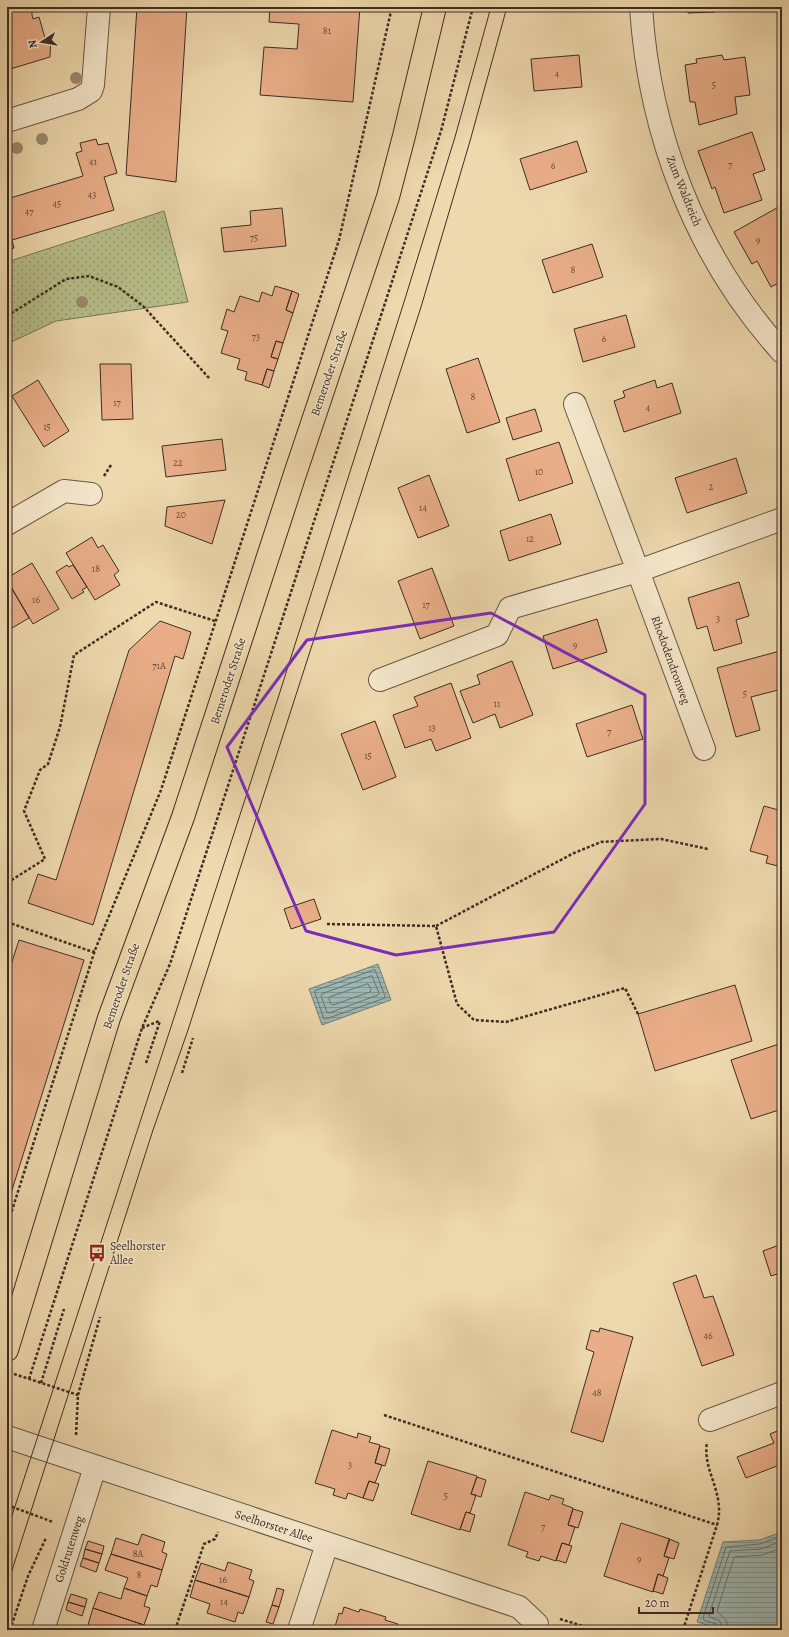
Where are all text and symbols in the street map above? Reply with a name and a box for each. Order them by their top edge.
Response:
north arrow [22,22,62,62]
house number: 81 [323,24,332,37]
text: N [25,38,41,49]
house number: 4 [555,67,560,80]
house number: 5 [712,78,716,91]
street label: Zum Waldteich [663,153,706,229]
house number: 41 [89,155,98,168]
house number: 7 [728,158,733,171]
house number: 6 [551,159,556,172]
house number: 43 [88,188,96,201]
house number: 45 [53,197,61,210]
house number: 47 [25,205,34,218]
house number: 75 [250,231,258,244]
house number: 9 [756,233,761,246]
house number: 8 [571,263,576,276]
street label: Bemeroder Straße [307,328,351,418]
house number: 73 [252,330,260,343]
house number: 6 [602,332,607,345]
house number: 8 [471,390,476,403]
house number: 17 [113,396,122,409]
house number: 4 [646,401,651,414]
house number: 15 [43,420,51,433]
house number: 22 [173,456,183,469]
house number: 10 [535,465,543,478]
house number: 2 [709,480,714,493]
house number: 14 [419,501,427,514]
house number: 20 [176,508,186,521]
house number: 12 [526,532,534,545]
house number: 18 [92,562,100,575]
house number: 16 [32,593,40,606]
house number: 17 [422,598,431,611]
house number: 3 [716,612,720,625]
street label: Rhododendronweg [648,613,694,707]
street label: Bemeroder Straße [207,636,249,726]
house number: 9 [573,638,578,651]
house number: 71A [152,659,166,672]
house number: 5 [743,687,747,700]
house number: 11 [494,697,501,710]
house number: 13 [428,721,436,734]
house number: 7 [607,725,612,738]
house number: 15 [364,749,372,762]
street label: Bemeroder Straße [99,941,143,1031]
place label: Seelhorster Allee [109,1238,166,1268]
bus stop icon: Seelhorster Allee [87,1243,107,1263]
house number: 46 [703,1329,713,1342]
house number: 48 [592,1386,602,1399]
house number: 3 [348,1458,352,1471]
house number: 5 [444,1489,448,1502]
street label: Seelhorster Allee [233,1506,315,1546]
street label: Goldrutenweg [51,1514,87,1584]
house number: 7 [541,1520,546,1533]
house number: 8A [133,1547,143,1560]
house number: 9 [637,1552,642,1565]
house number: 8 [137,1568,142,1581]
house number: 16 [219,1573,227,1586]
scale bar [639,1589,713,1615]
house number: 14 [220,1595,228,1608]
text: 20 m [645,1595,669,1611]

